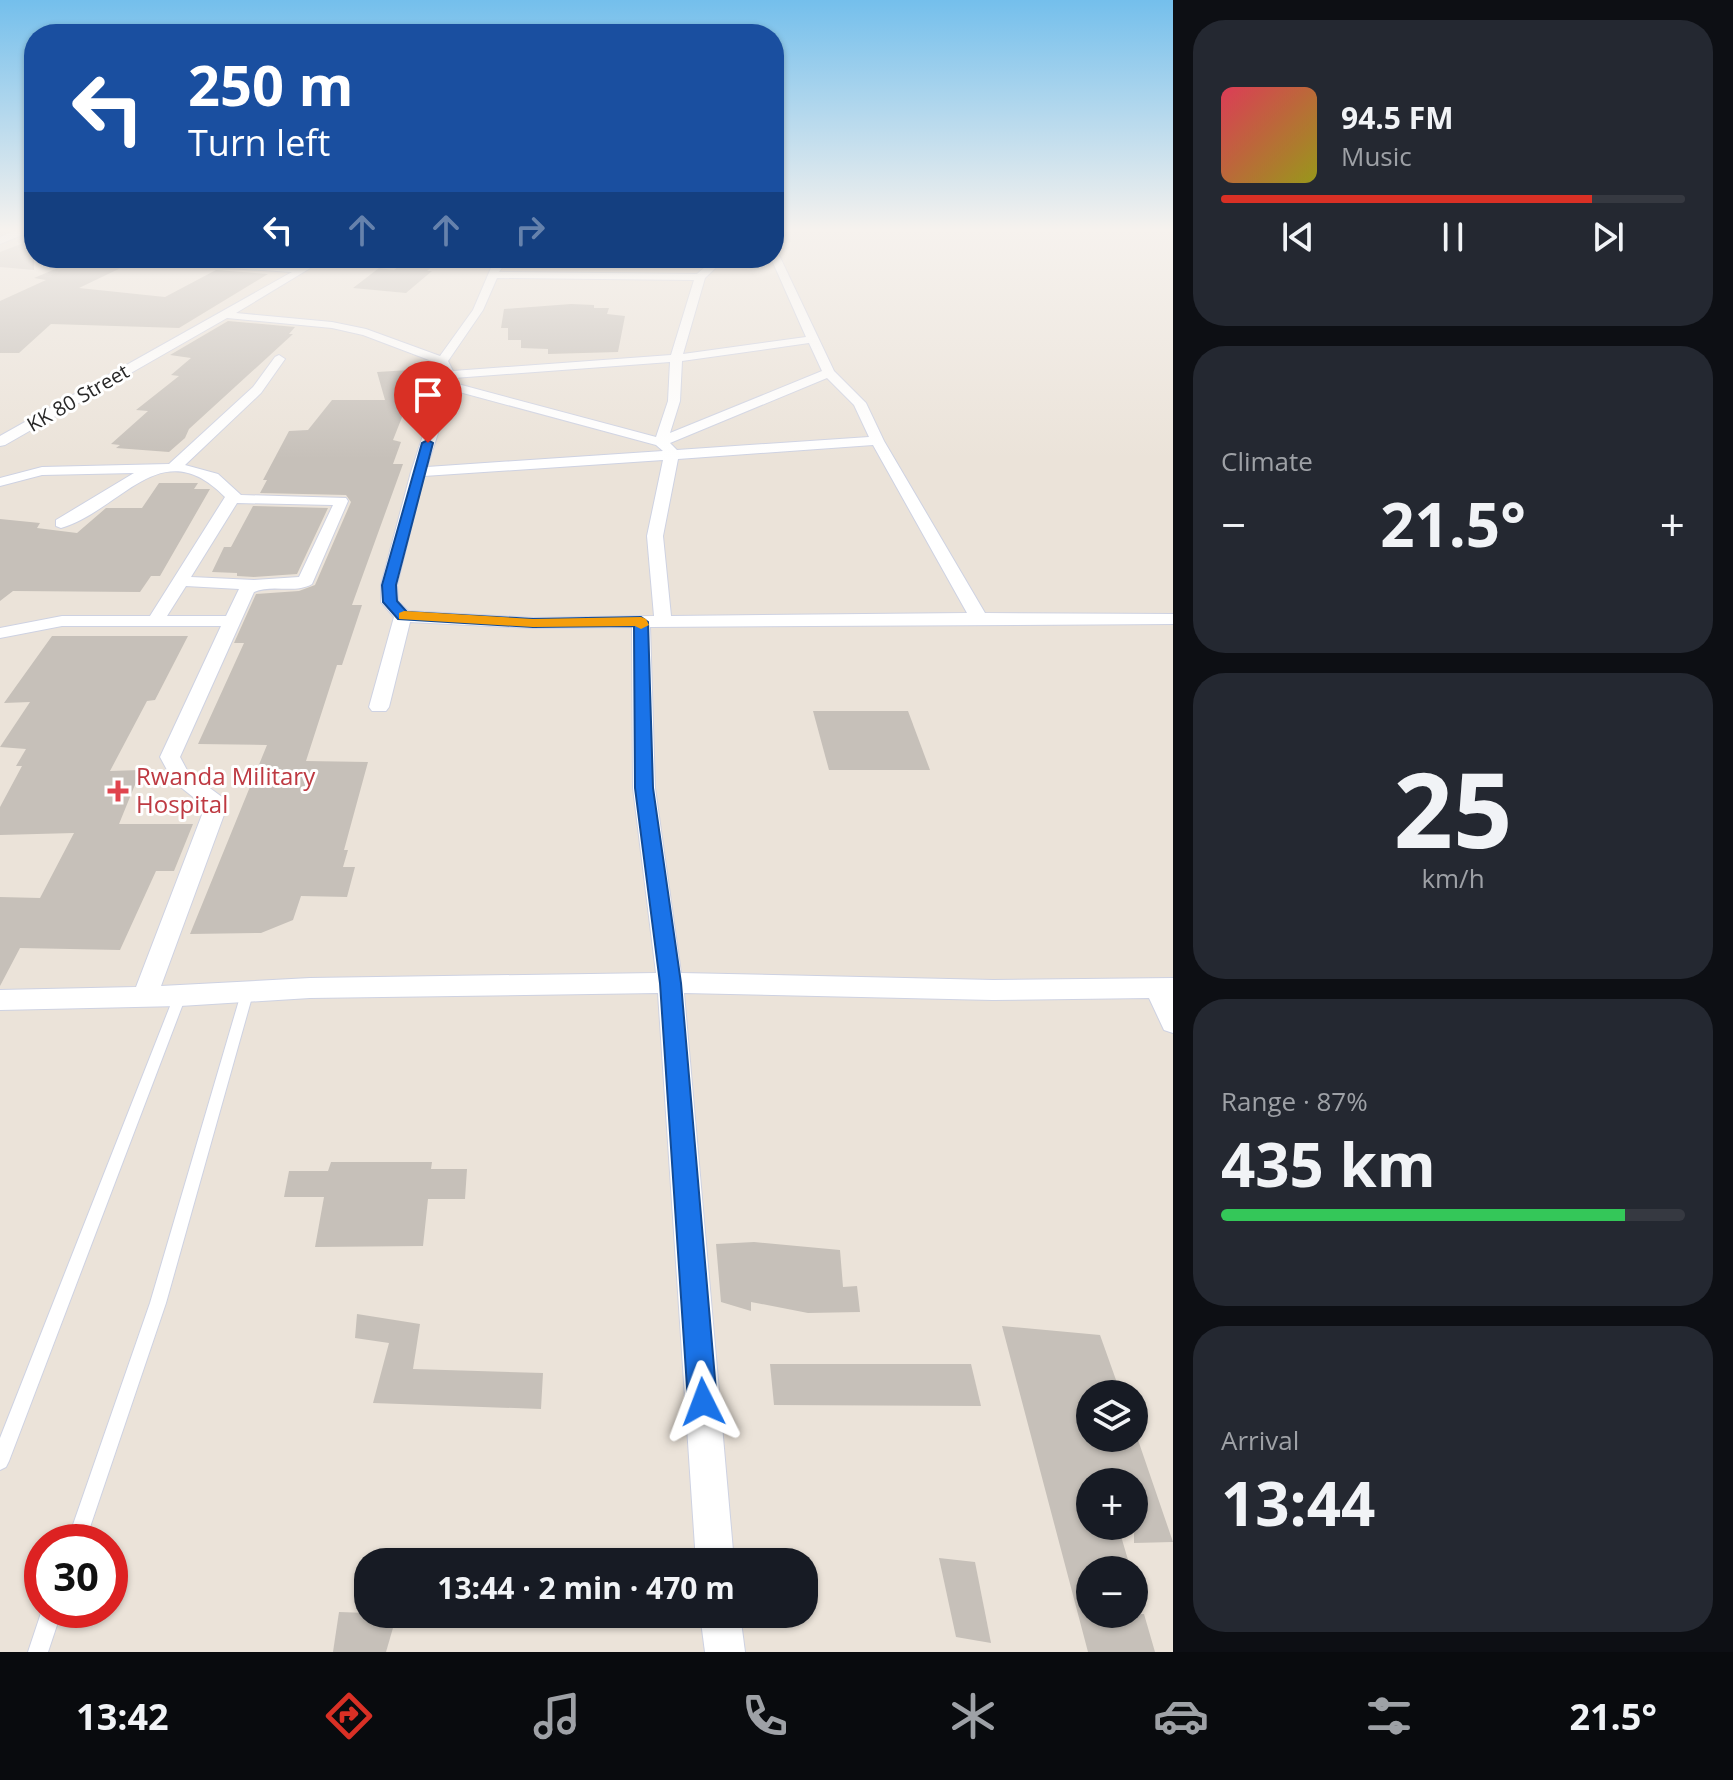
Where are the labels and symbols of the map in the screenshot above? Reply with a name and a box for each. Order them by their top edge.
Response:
street label: KK 80 Street [22,357,134,438]
pin [394,361,462,443]
place label: Rwanda Military Hospital [136,759,316,820]
marker: Rwanda Military Hospital [107,780,129,802]
position arrow [661,1360,745,1444]
speed limit sign: 30 [24,1524,128,1628]

